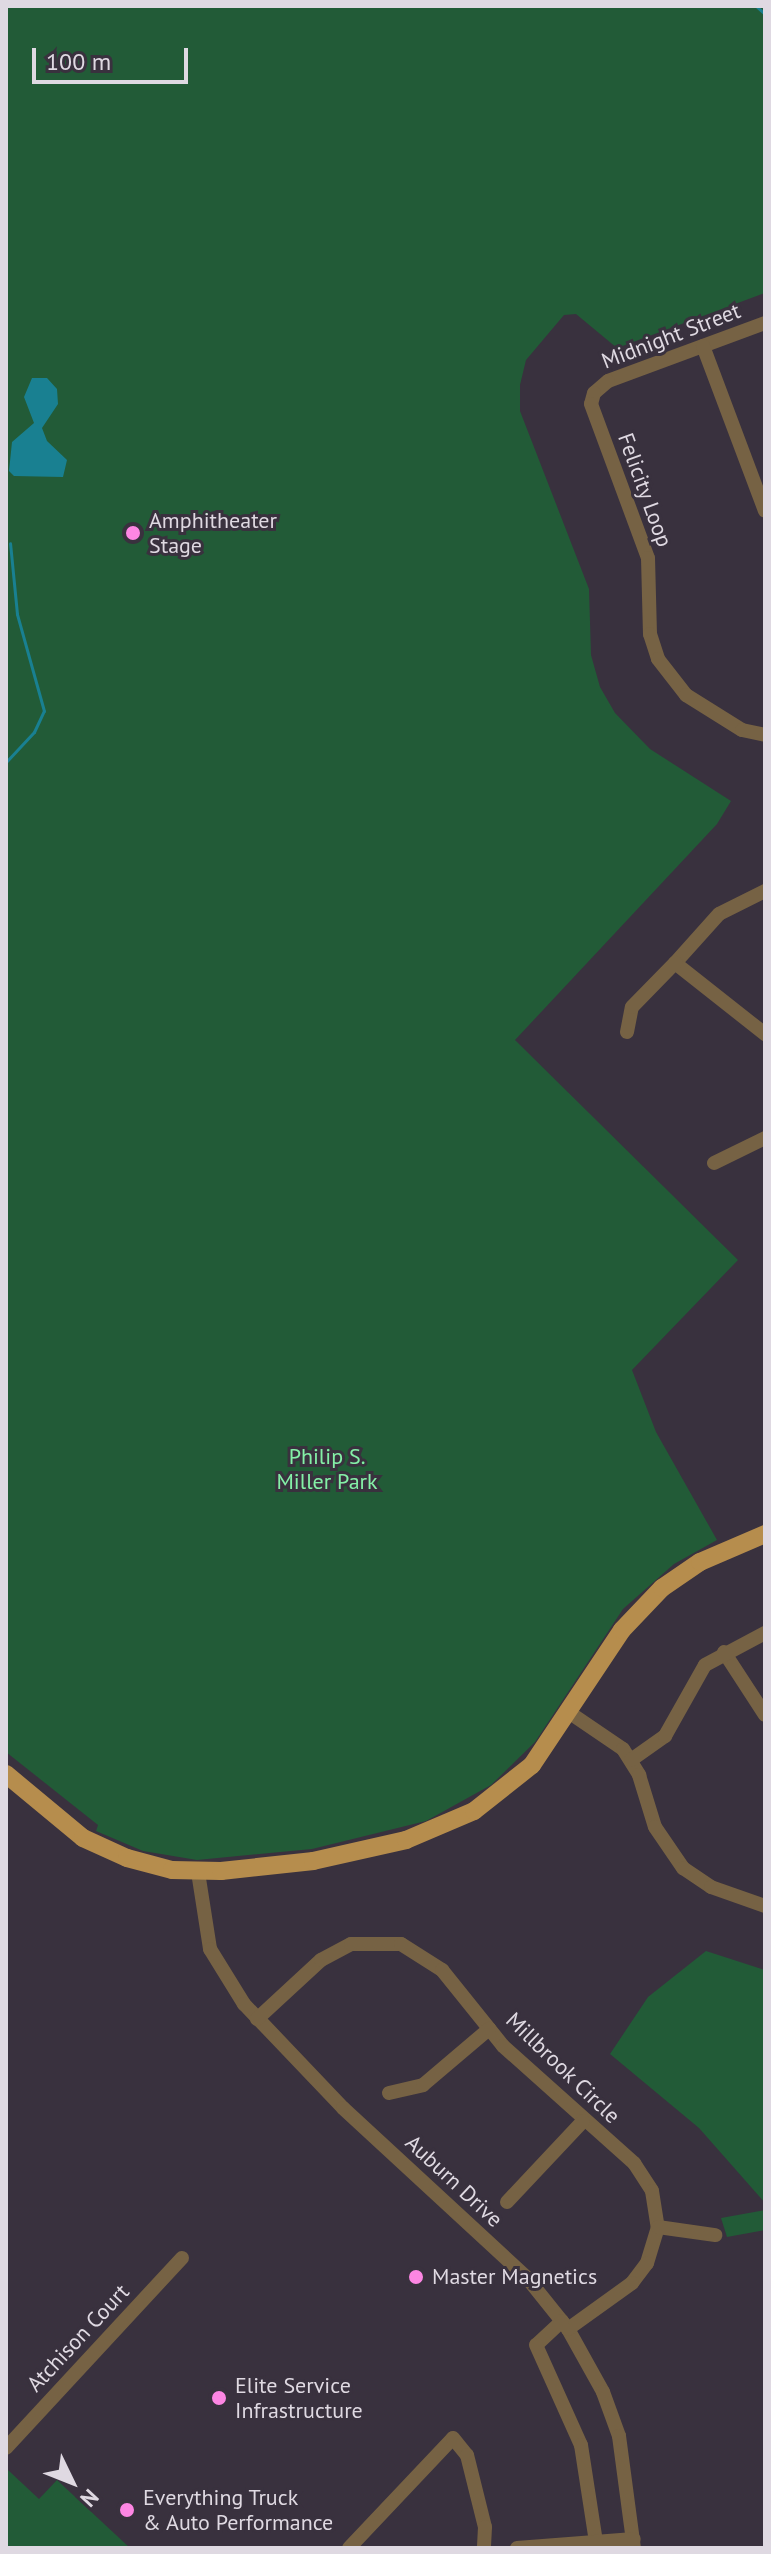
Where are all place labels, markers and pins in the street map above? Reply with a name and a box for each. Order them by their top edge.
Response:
place label: Amphitheater Stage [149,507,277,558]
marker: Amphitheater Stage [124,524,142,542]
place label: Master Magnetics [432,2264,597,2290]
marker: Master Magnetics [407,2268,425,2286]
place label: Elite Service Infrastructure [235,2372,363,2424]
marker: Elite Service Infrastructure [210,2389,228,2407]
place label: Everything Truck & Auto Performance [143,2484,334,2536]
marker: Everything Truck & Auto Performance [118,2501,136,2519]

